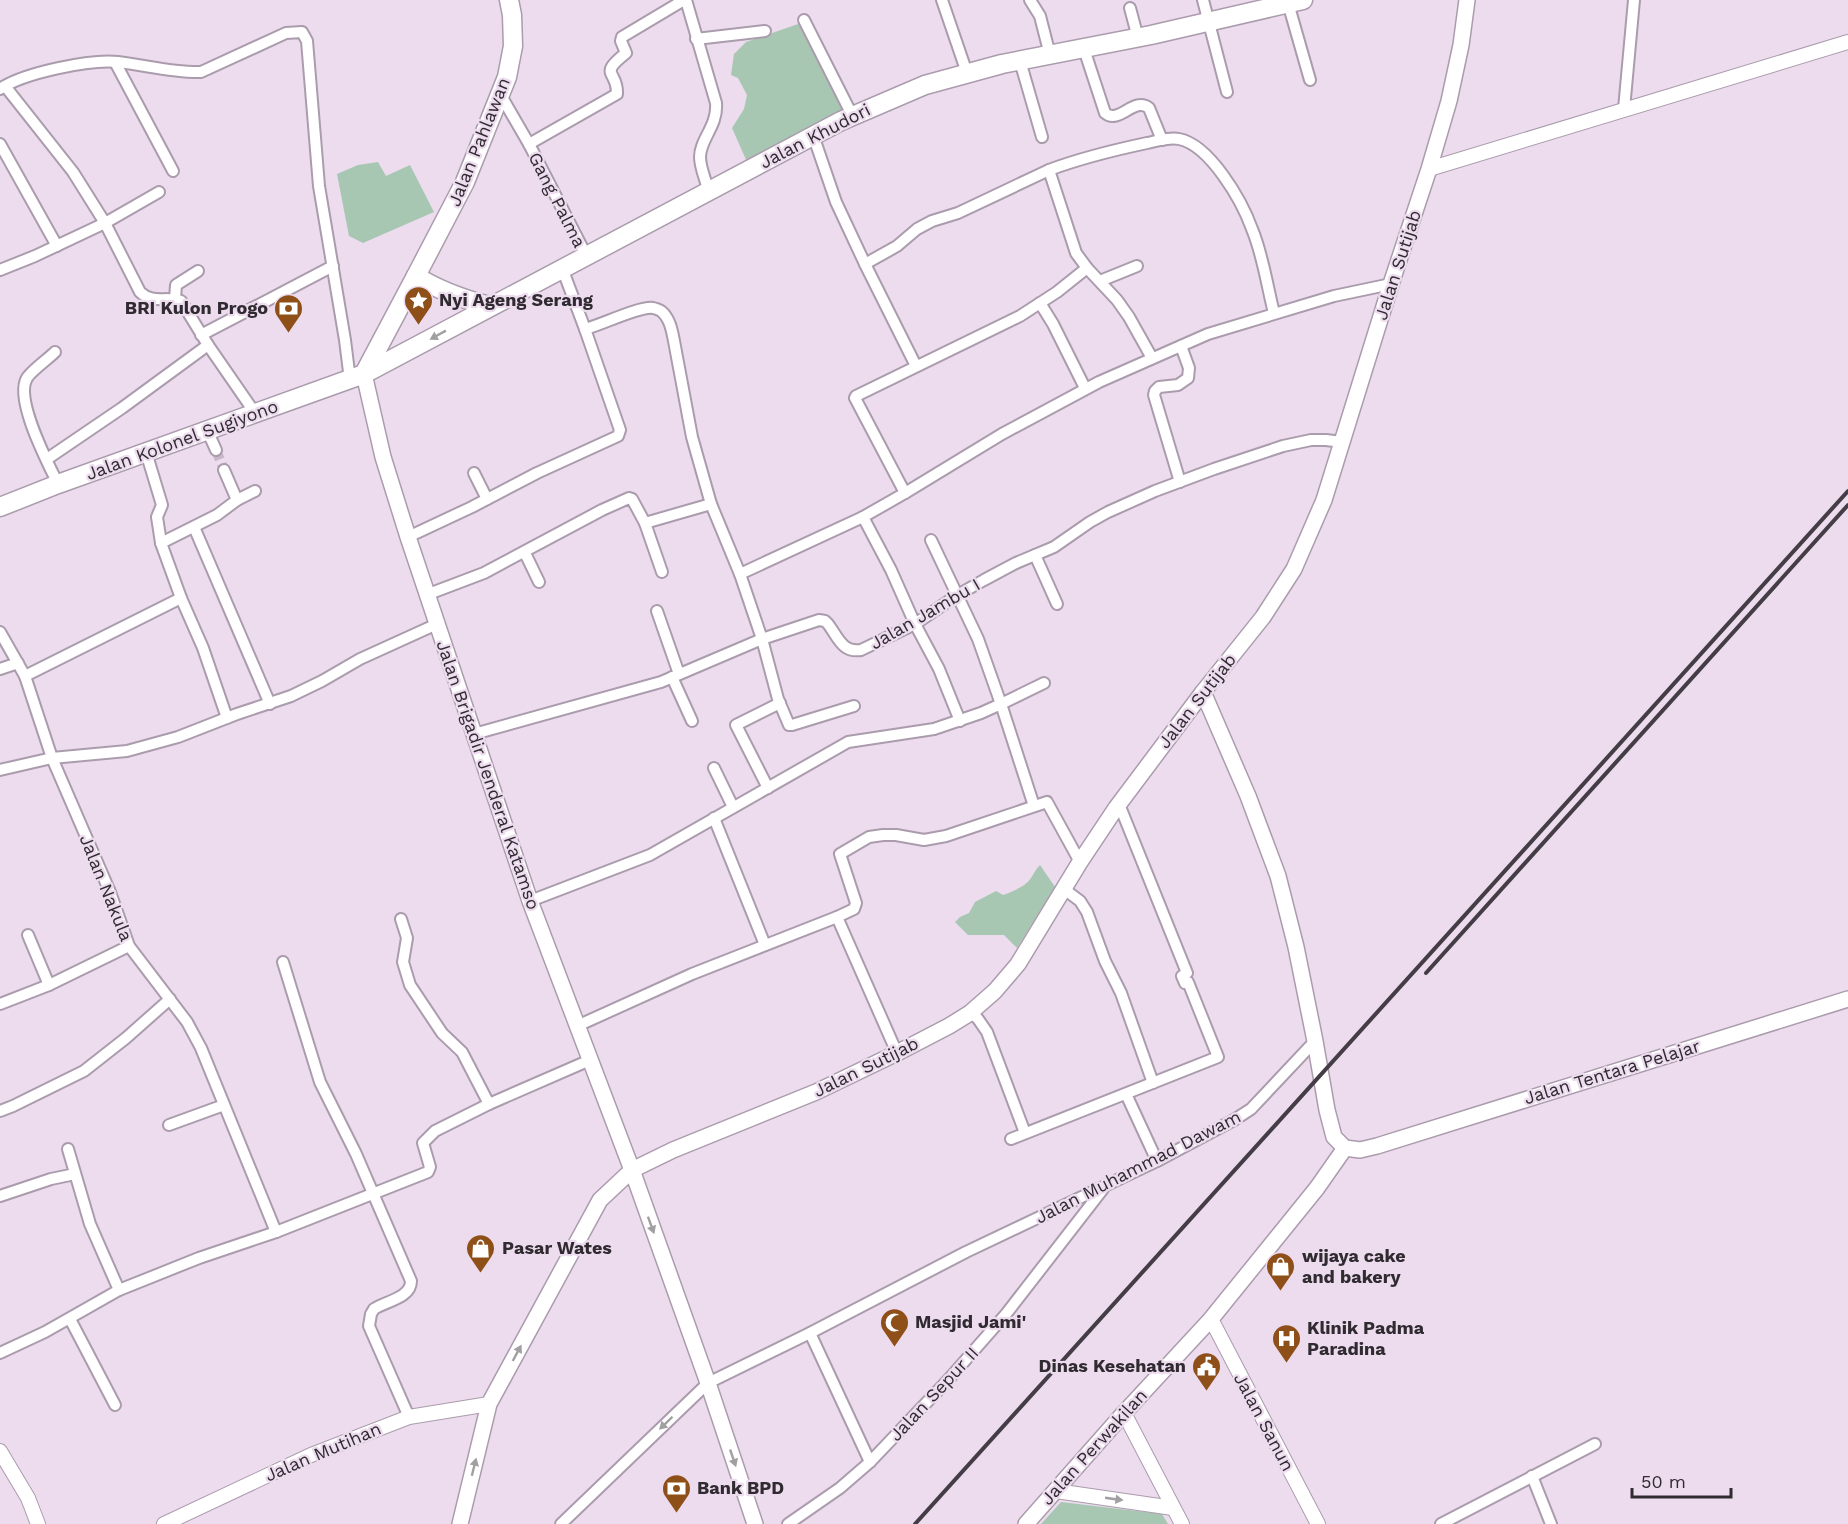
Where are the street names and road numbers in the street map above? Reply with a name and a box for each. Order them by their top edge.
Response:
street label: Jalan Pahlawan [443,74,514,209]
street label: Jalan Khudori [756,99,874,172]
street label: Gang Palma [524,149,590,251]
street label: Jalan Sutijab [1370,207,1425,322]
street label: Jalan Kolonel Sugiyono [83,395,281,484]
street label: Jalan Jambu I [866,574,984,654]
street label: Jalan Brigadir Jenderal Katamso [432,637,545,912]
street label: Jalan Sutijab [1153,649,1240,752]
street label: Jalan Nakula [76,831,137,944]
street label: Jalan Sutijab [810,1032,922,1101]
street label: Jalan Tentara Pelajar [1521,1035,1702,1108]
street label: Jalan Muhammad Dawam [1032,1105,1244,1228]
street label: Jalan Sepur II [885,1342,983,1445]
street label: Jalan Sanun [1230,1369,1299,1474]
street label: Jalan Perwakilan [1036,1384,1151,1509]
street label: Jalan Mutihan [262,1418,384,1485]

